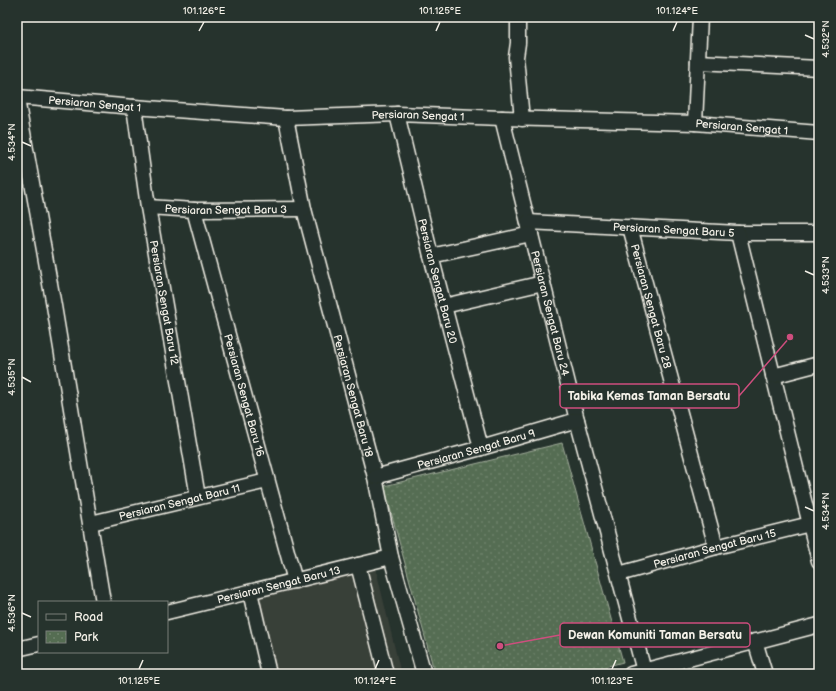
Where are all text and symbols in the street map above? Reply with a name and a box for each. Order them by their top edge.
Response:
text: 101.126°E [183,5,226,17]
text: 101.125°E [419,5,461,17]
text: 101.124°E [656,5,698,17]
text: 4.532°N [820,20,832,58]
street label: Persiaran Sengat 1 [48,93,141,114]
street label: Persiaran Sengat 1 [371,107,465,123]
street label: Persiaran Sengat 1 [695,117,789,137]
text: 4.534°N [6,123,18,161]
street label: Persiaran Sengat Baru 3 [164,202,287,217]
street label: Persiaran Sengat Baru 20 [416,217,460,345]
street label: Persiaran Sengat Baru 5 [613,220,735,239]
street label: Persiaran Sengat Baru 12 [147,239,182,366]
street label: Persiaran Sengat Baru 28 [628,242,674,370]
street label: Persiaran Sengat Baru 24 [529,249,572,377]
text: 4.533°N [820,256,832,294]
street label: Persiaran Sengat Baru 16 [222,333,267,458]
street label: Persiaran Sengat Baru 18 [331,333,376,458]
text: 4.535°N [6,358,18,396]
callout: Tabika Kemas Taman Bersatu [560,384,739,408]
text: Tabika Kemas Taman Bersatu [568,389,731,404]
street label: Persiaran Sengat Baru 9 [416,426,537,472]
street label: Persiaran Sengat Baru 11 [118,481,241,523]
text: 4.534°N [820,492,832,530]
street label: Persiaran Sengat Baru 15 [652,526,777,571]
street label: Persiaran Sengat Baru 13 [216,563,342,606]
text: 4.536°N [6,594,18,632]
legend [38,601,168,653]
text: Road [74,610,103,625]
callout: Dewan Komuniti Taman Bersatu [560,623,750,647]
text: Dewan Komuniti Taman Bersatu [568,628,742,643]
text: Park [74,630,98,645]
text: 101.125°E [118,675,160,687]
text: 101.124°E [354,675,396,687]
text: 101.123°E [591,675,634,687]

